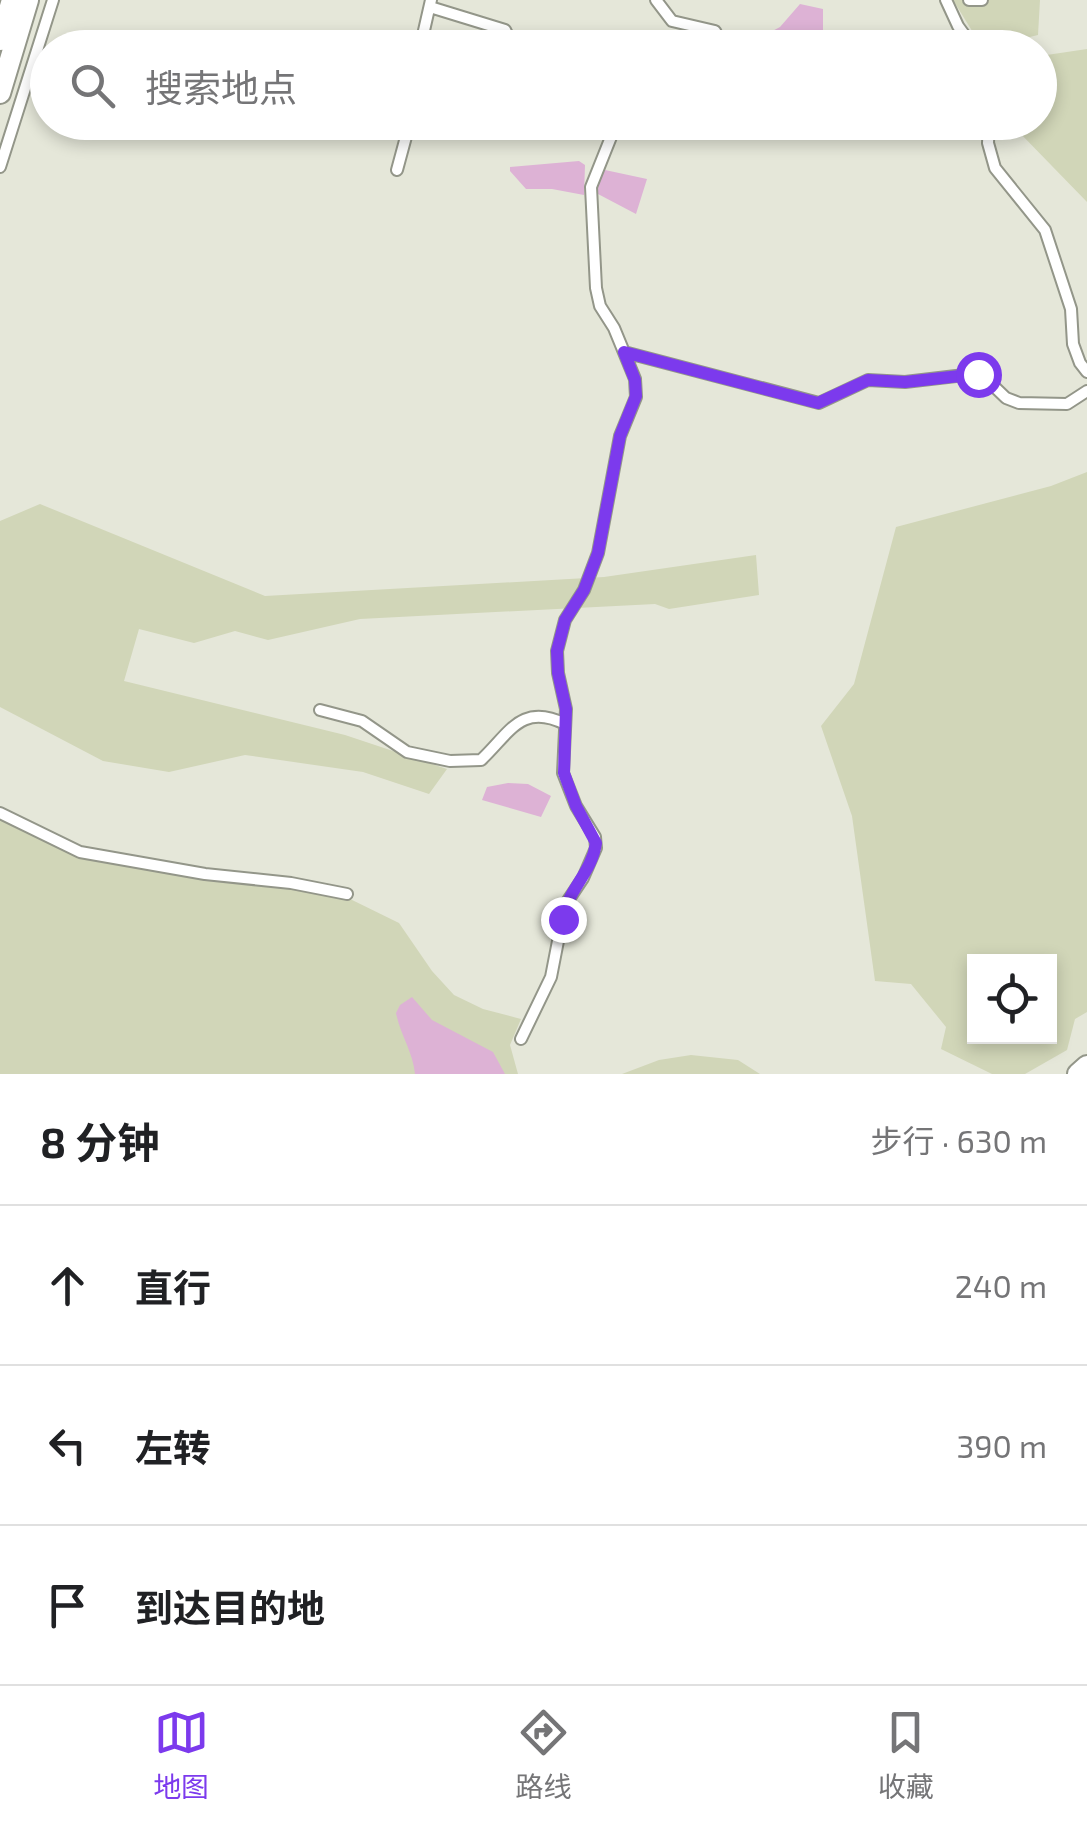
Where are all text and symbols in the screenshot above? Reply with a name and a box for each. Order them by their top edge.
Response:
search box [30,30,1057,140]
icon: search [65,58,120,113]
text: 搜索地点 [145,64,297,110]
route start [956,352,1002,398]
route end [541,897,587,943]
map controls [967,954,1057,1044]
button: locate [967,954,1057,1044]
text: 8 分钟 [40,1116,159,1166]
text: 步行 · 630 m [871,1121,1047,1159]
icon: ahead [40,1258,95,1313]
text: 直行 [135,1264,211,1310]
text: 240 m [955,1266,1047,1304]
icon: left [40,1418,95,1473]
text: 左转 [135,1424,211,1470]
text: 390 m [956,1426,1047,1464]
icon: arrive [40,1578,95,1633]
text: 到达目的地 [135,1584,325,1630]
tab: 地图 [153,1705,209,1805]
tab: 路线 [515,1705,572,1805]
tab: 收藏 [878,1705,934,1805]

